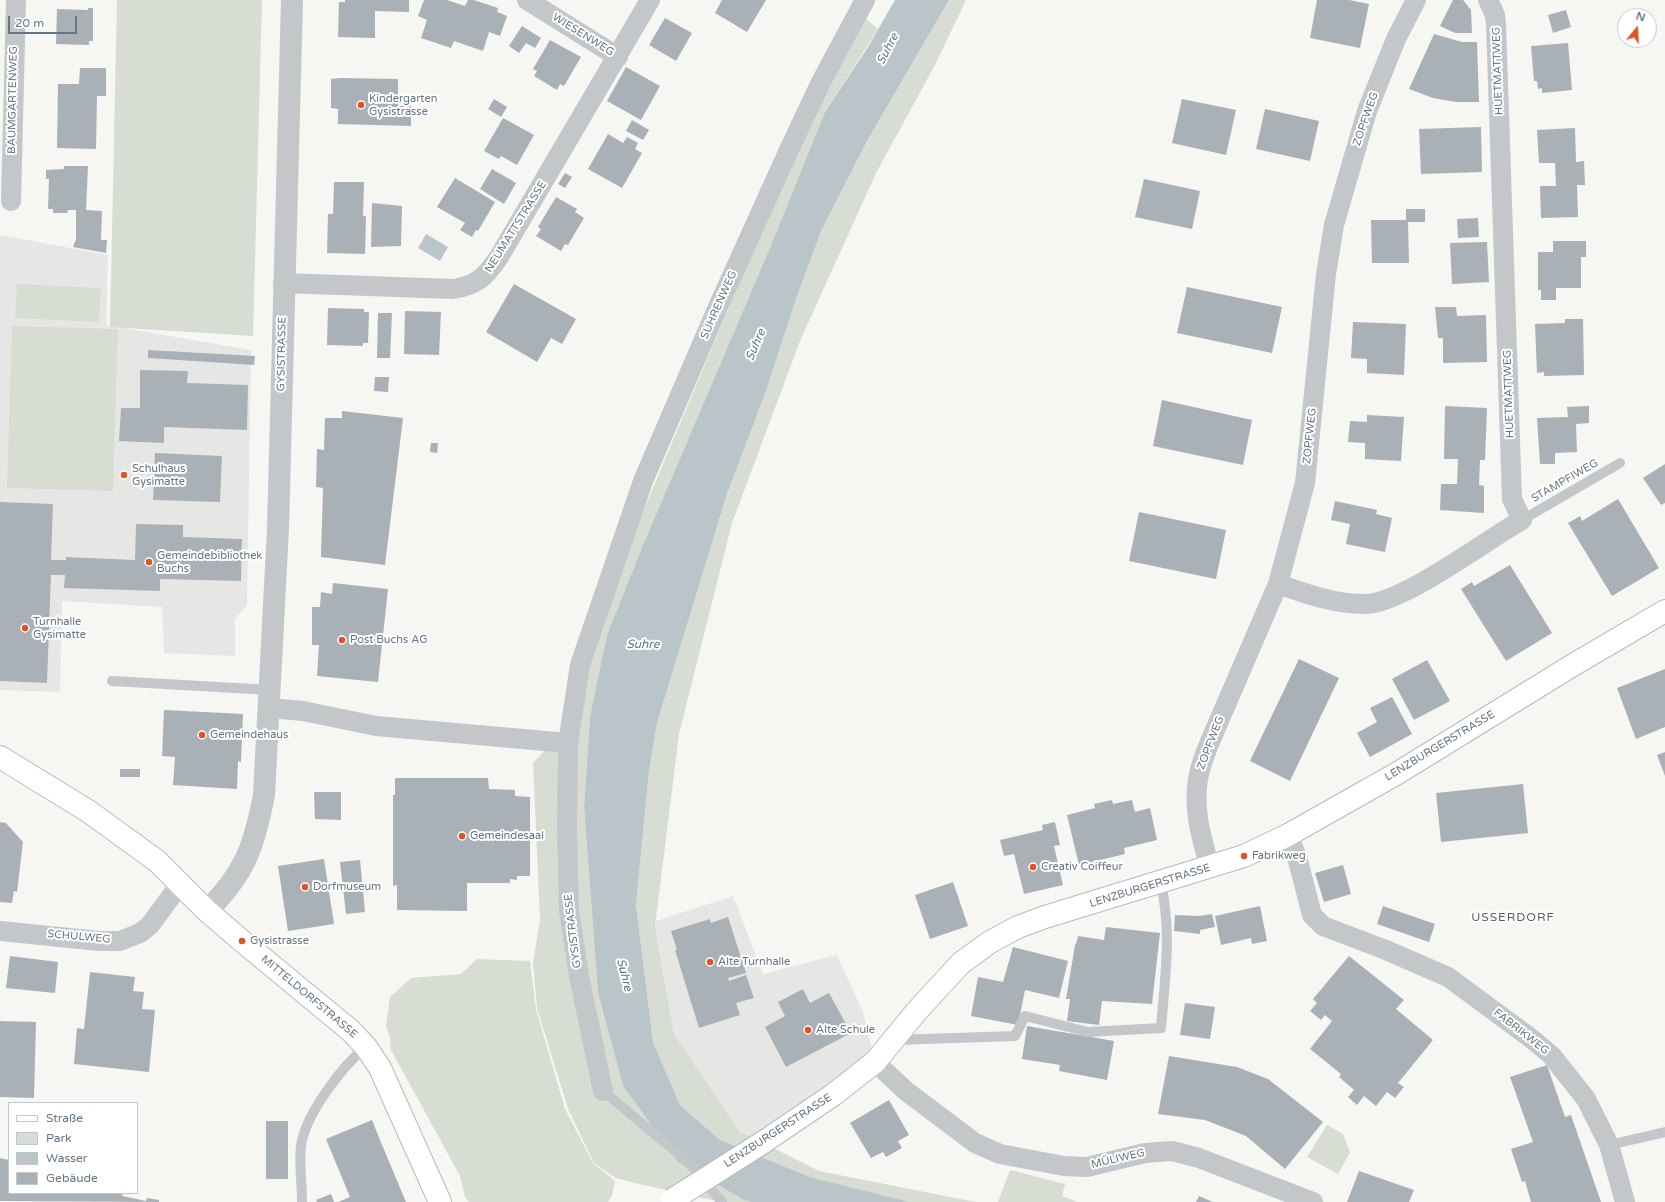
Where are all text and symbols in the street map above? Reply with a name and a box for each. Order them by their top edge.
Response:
scale bar [10,8,79,34]
north arrow [1617,8,1657,48]
text: N [1634,10,1647,25]
street label: WIESENWEG [550,11,616,59]
text: 20 m [15,16,44,30]
street label: HUETMATTWEG [1490,27,1506,115]
water label: Suhre [874,31,902,67]
street label: BAUMGARTENWEG [5,46,21,154]
street label: ZOPFWEG [1351,90,1381,148]
place label: Kindergarten Gysistrasse [369,92,437,118]
marker: Kindergarten Gysistrasse [356,100,366,110]
street label: NEUMATTSTRASSE [482,179,550,275]
street label: SUHRENWEG [698,269,740,341]
street label: GYSISTRASSE [275,316,289,392]
water label: Suhre [743,327,769,363]
street label: HUETMATTWEG [1501,350,1517,438]
street label: ZOPFWEG [1300,407,1320,465]
street label: STAMPFIWEG [1529,457,1601,505]
place label: Schulhaus Gysimatte [132,462,186,488]
marker: Schulhaus Gysimatte [119,470,129,480]
place label: Gemeindebibliothek Buchs [157,549,262,575]
marker: Gemeindebibliothek Buchs [144,557,154,567]
place label: Turnhalle Gysimatte [33,615,86,641]
marker: Turnhalle Gysimatte [20,623,30,633]
place label: Post Buchs AG [350,633,428,647]
marker: Post Buchs AG [337,635,347,645]
water label: Suhre [626,638,660,652]
street label: LENZBURGERSTRASSE [1383,708,1497,784]
street label: ZOPFWEG [1195,714,1227,772]
place label: Gemeindehaus [210,728,288,742]
marker: Gemeindehaus [197,730,207,740]
place label: Gemeindesaal [470,829,544,843]
marker: Gemeindesaal [457,831,467,841]
place label: Fabrikweg [1252,849,1306,863]
marker: Fabrikweg [1239,851,1249,861]
place label: Creativ Coiffeur [1041,860,1123,874]
street label: LENZBURGERSTRASSE [1088,861,1212,911]
marker: Creativ Coiffeur [1028,862,1038,872]
place label: Dorfmuseum [313,880,381,894]
marker: Dorfmuseum [300,882,310,892]
street label: GYSISTRASSE [562,893,584,969]
district label: USSERDORF [1471,911,1555,925]
street label: SCHULWEG [47,928,111,946]
place label: Gysistrasse [250,934,309,948]
marker: Gysistrasse [237,936,247,946]
street label: MITTELDORFSTRASSE [258,953,360,1041]
place label: Alte Turnhalle [718,955,790,969]
water label: Suhre [613,957,635,993]
marker: Alte Turnhalle [705,957,715,967]
street label: FABRIKWEG [1491,1006,1551,1058]
place label: Alte Schule [816,1023,875,1037]
marker: Alte Schule [803,1025,813,1035]
street label: LENZBURGERSTRASSE [722,1091,834,1171]
legend [8,1102,138,1194]
text: Straße [46,1111,83,1125]
text: Park [46,1131,72,1145]
street label: MÜLIWEG [1090,1146,1146,1172]
text: Wasser [46,1151,87,1165]
text: Gebäude [46,1171,98,1185]

